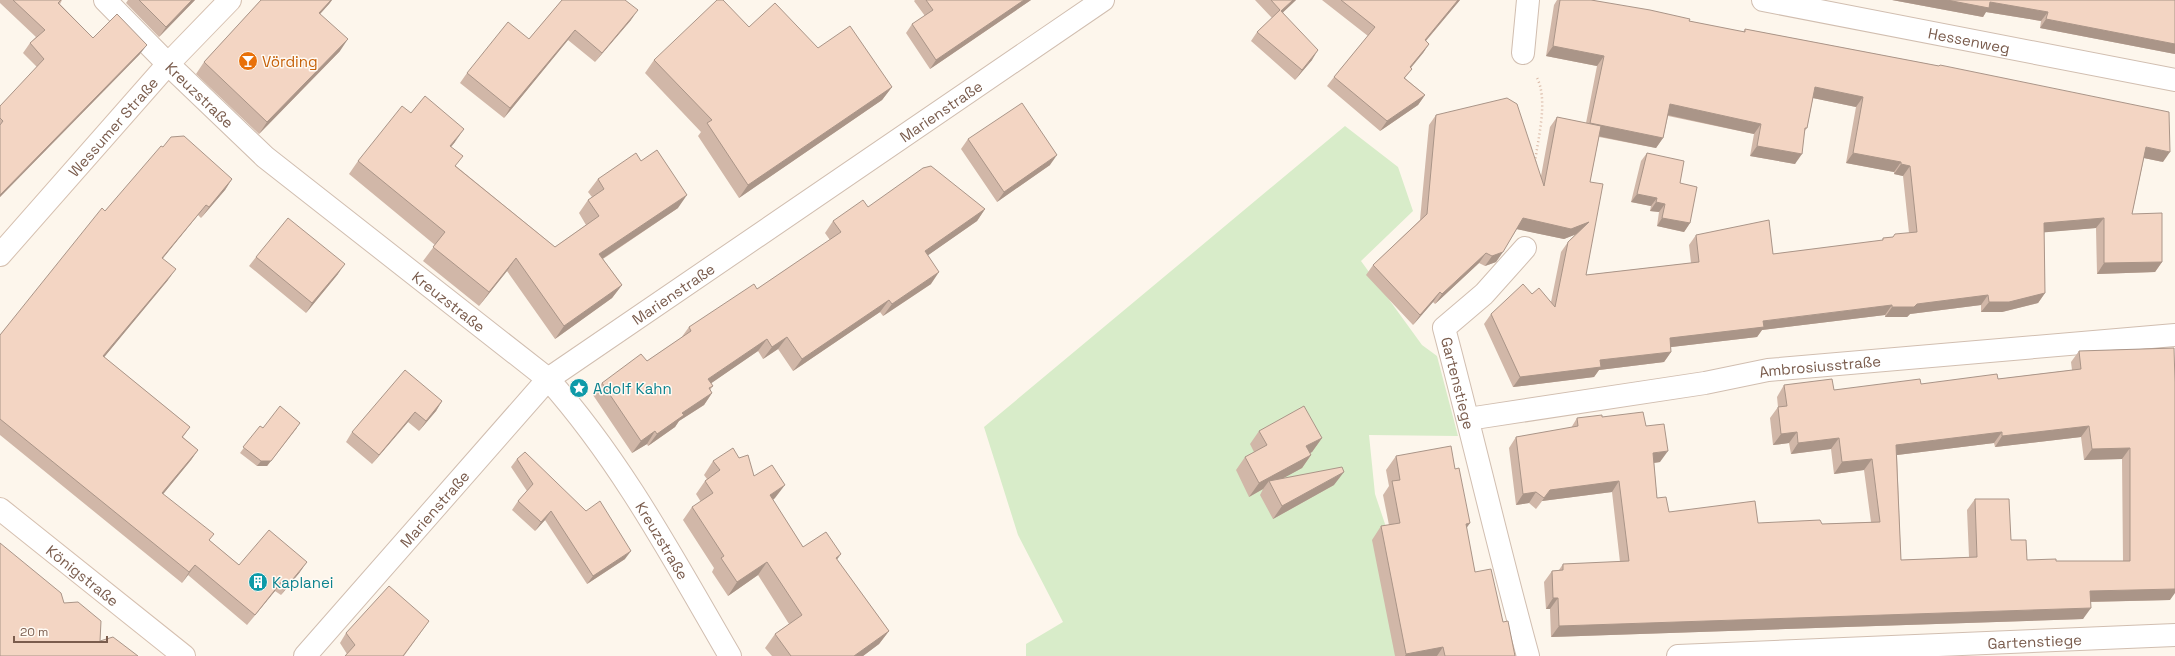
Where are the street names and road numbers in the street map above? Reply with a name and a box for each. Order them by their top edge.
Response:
street label: Hessenweg [1927,23,2012,57]
street label: Kreuzstraße [162,57,238,132]
street label: Wessumer Straße [64,73,162,180]
street label: Marienstraße [896,76,986,146]
street label: Marienstraße [628,259,718,328]
street label: Kreuzstraße [409,267,489,336]
street label: Gartenstiege [1437,335,1479,431]
street label: Ambrosiusstraße [1757,351,1882,381]
street label: Marienstraße [395,466,473,551]
street label: Kreuzstraße [632,498,693,583]
street label: Königstraße [43,540,123,610]
street label: Gartenstiege [1987,629,2082,652]

